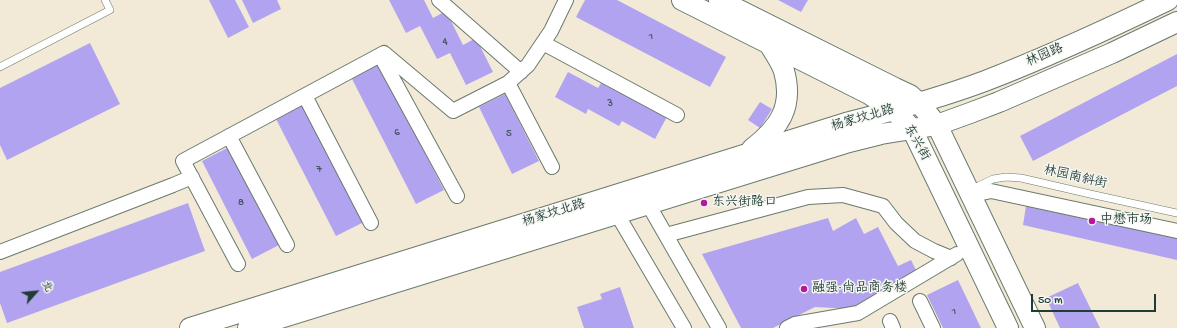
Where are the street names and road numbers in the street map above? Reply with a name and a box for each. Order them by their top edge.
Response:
street label: 林园路 [1024,41,1066,71]
street label: 杨家坟北路 [830,103,896,135]
street label: 东兴街 [899,122,933,164]
street label: 林园南斜街 [1042,163,1108,193]
street label: 杨家坟北路 [521,197,587,231]

